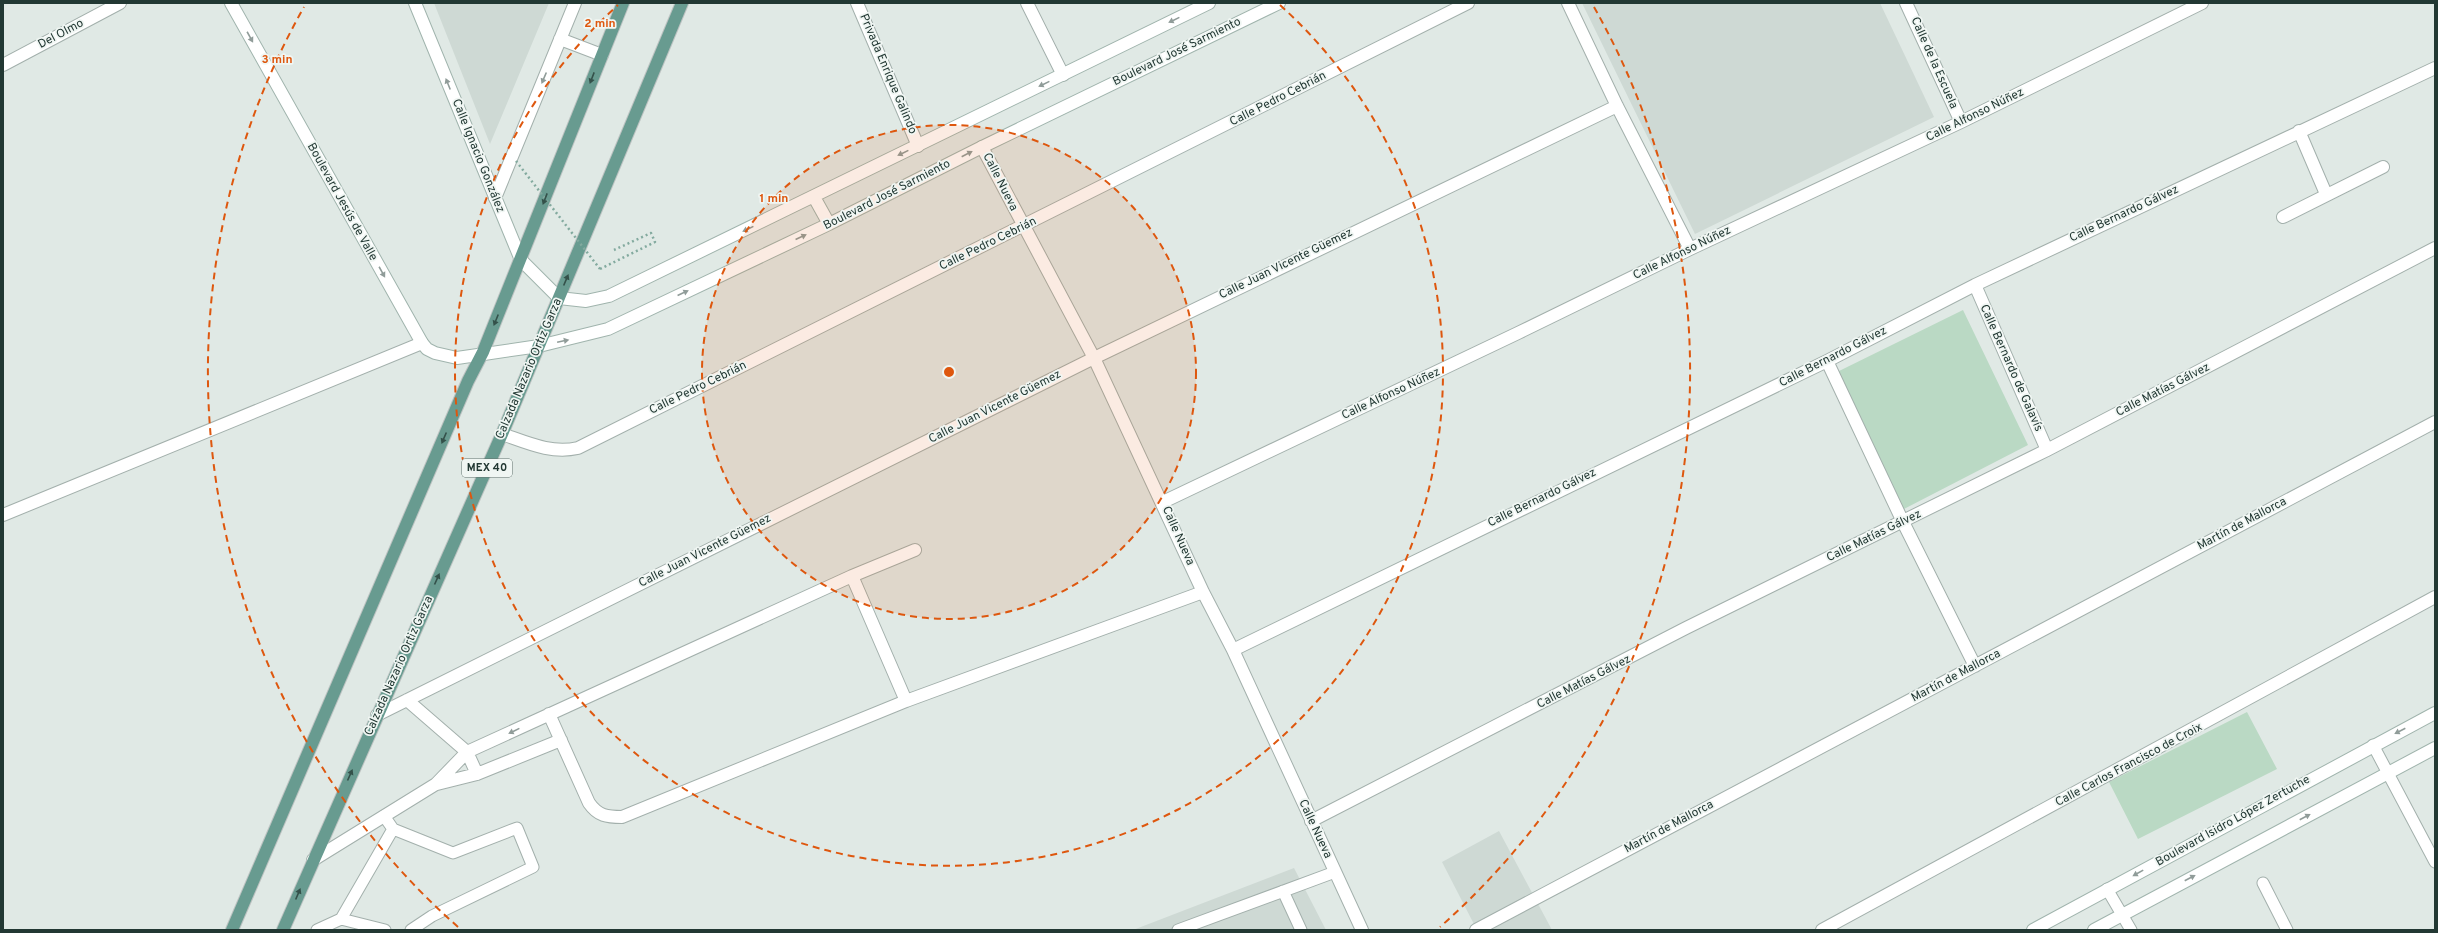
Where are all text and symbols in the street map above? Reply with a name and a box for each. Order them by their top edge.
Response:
street label: Privada Enrique Galindo [855,11,921,137]
street label: Boulevard José Sarmiento [1110,14,1244,90]
street label: Del Olmo [35,15,87,53]
street label: Calle de la Escuela [1907,15,1961,111]
text: 2 min [584,16,616,32]
one-way arrow [1168,17,1179,23]
one-way arrow [246,31,253,43]
text: 3 min [261,52,293,68]
street label: Calle Pedro Cebrián [1227,68,1329,130]
one-way arrow [541,72,547,83]
one-way arrow [589,73,595,85]
one-way arrow [445,78,451,90]
one-way arrow [1039,81,1050,87]
street label: Calle Alfonso Núñez [1923,84,2027,146]
street label: Calle Ignacio González [448,97,508,215]
street label: Boulevard Jesús de Valle [303,140,381,264]
one-way arrow [897,150,908,157]
street label: Calle Nueva [979,150,1021,214]
one-way arrow [961,151,973,157]
street label: Boulevard José Sarmiento [821,156,954,234]
street label: Calle Bernardo Gálvez [2067,182,2181,246]
text: 1 min [760,191,788,207]
one-way arrow [541,194,547,206]
street label: Calle Pedro Cebrián [937,214,1039,274]
street label: Calle Alfonso Núñez [1630,222,1734,284]
street label: Calle Juan Vicente Güemez [1217,225,1355,303]
one-way arrow [742,226,754,232]
one-way arrow [795,234,807,240]
one-way arrow [378,267,385,278]
one-way arrow [564,274,570,286]
one-way arrow [678,290,689,296]
street label: Calzada Nazario Ortiz Garza [492,296,566,442]
street label: Calle Bernardo de Galavís [1976,302,2046,434]
one-way arrow [493,314,499,326]
street label: Calle Bernardo Gálvez [1776,323,1890,391]
one-way arrow [557,337,569,343]
street label: Calle Pedro Cebrián [647,358,749,418]
street label: Calle Matías Gálvez [2113,359,2213,421]
street label: Calle Alfonso Núñez [1339,364,1443,424]
centre of rings [942,365,956,379]
street label: Calle Juan Vicente Güemez [926,367,1064,447]
one-way arrow [440,433,446,445]
road number: MEX 40 [462,459,512,477]
street label: Calle Bernardo Gálvez [1485,465,1599,531]
street label: Martín de Mallorca [2195,494,2289,554]
street label: Calle Nueva [1158,504,1198,568]
street label: Calle Matías Gálvez [1824,506,1924,566]
street label: Calle Juan Vicente Güemez [636,511,774,591]
one-way arrow [434,574,440,585]
street label: Calzada Nazario Ortiz Garza [361,594,437,738]
street label: Martín de Mallorca [1909,646,2003,706]
street label: Calle Matías Gálvez [1534,651,1634,713]
street label: Calle Carlos Francisco de Croix [2053,719,2205,811]
one-way arrow [2395,727,2406,734]
one-way arrow [509,728,520,734]
one-way arrow [347,769,354,781]
street label: Boulevard Isidro López Zertuche [2153,772,2313,870]
street label: Calle Nueva [1294,797,1336,861]
street label: Martín de Mallorca [1622,797,1716,857]
one-way arrow [2299,814,2311,820]
one-way arrow [2132,869,2144,876]
one-way arrow [2185,875,2196,882]
one-way arrow [296,888,302,900]

